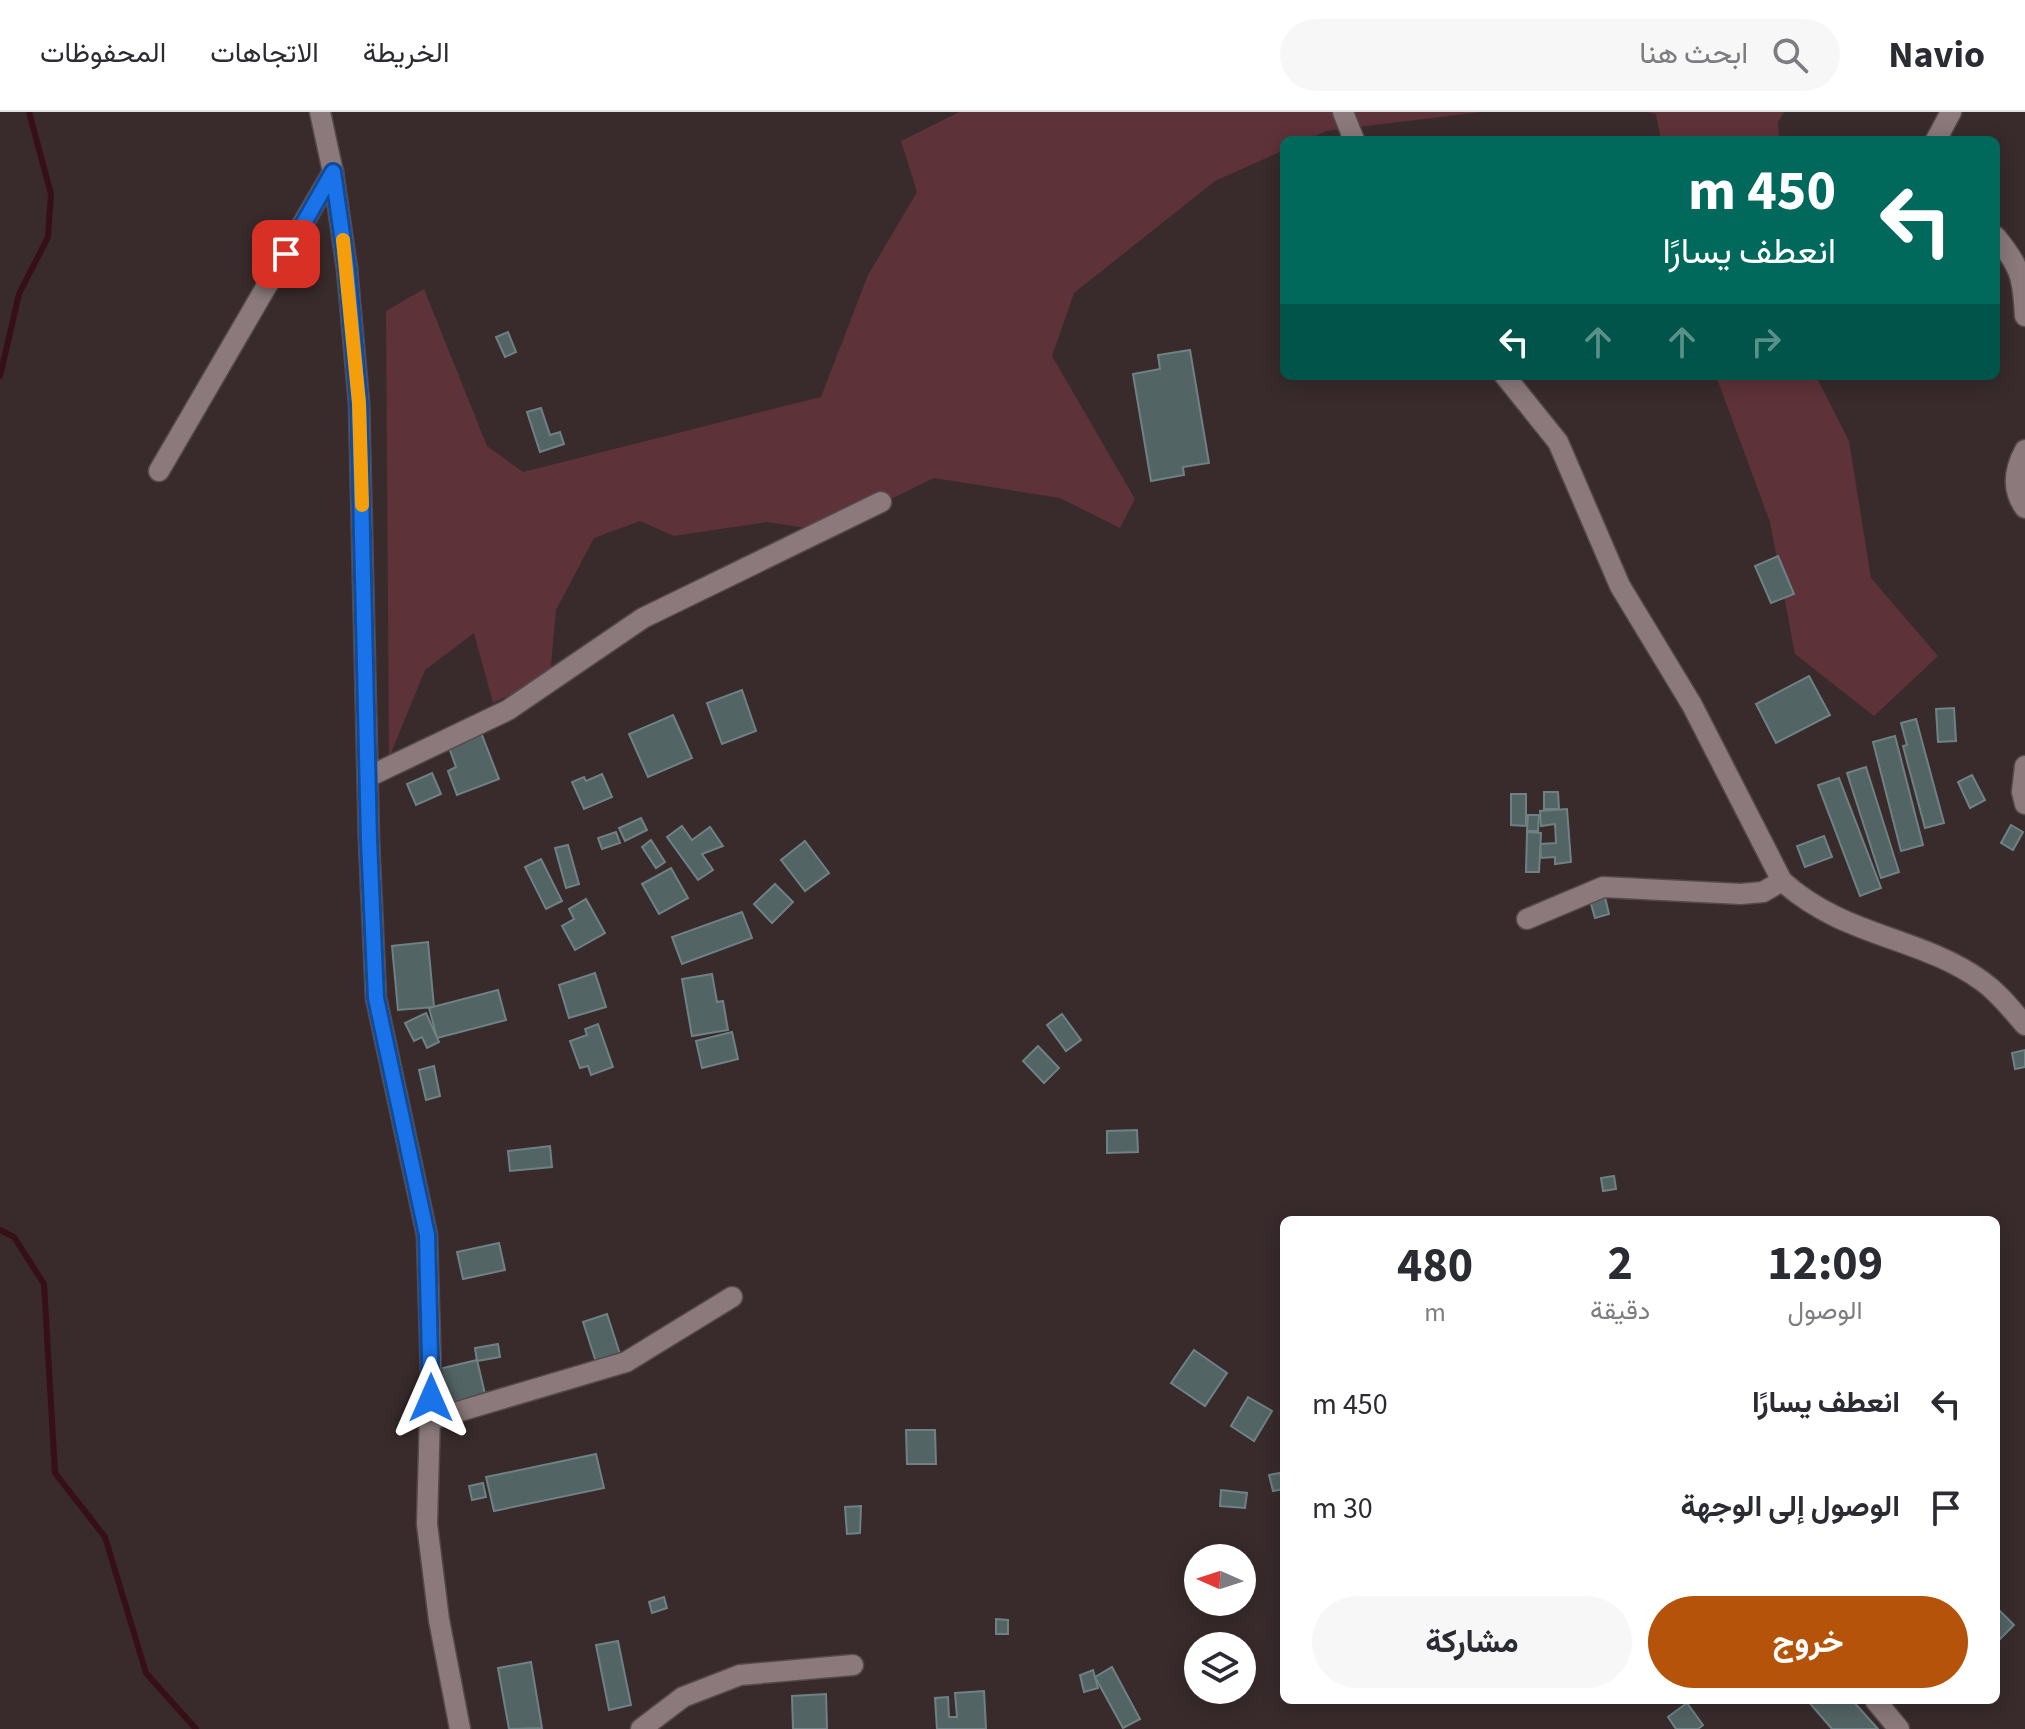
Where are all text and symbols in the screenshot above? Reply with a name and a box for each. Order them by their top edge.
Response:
search box [1280,19,1840,91]
text: Navio [1888,28,1985,82]
text: ابحث هنا [1639,32,1748,75]
text: المحفوظات [40,33,166,73]
text: الاتجاهات [210,33,319,73]
text: الخريطة [363,33,449,73]
icon: search [1768,33,1812,77]
text: 450 m [1688,152,1836,231]
icon: left [1864,168,1968,272]
pin [252,220,320,288]
text: انعطف يسارًا [1663,226,1836,277]
icon: arrive [264,232,308,276]
icon: left [1492,320,1536,364]
icon: ahead [1576,320,1620,364]
icon: ahead [1660,320,1704,364]
icon: right [1744,320,1788,364]
text: 2 [1607,1230,1633,1298]
text: 12:09 [1767,1230,1883,1298]
text: 480 [1397,1232,1473,1300]
text: دقيقة [1590,1292,1650,1329]
text: الوصول [1788,1292,1863,1329]
text: m [1424,1294,1446,1331]
position arrow [389,1356,473,1440]
text: انعطف يسارًا [1752,1381,1900,1424]
icon: left [1924,1382,1968,1426]
text: 450 m [1312,1383,1388,1426]
text: الوصول إلى الوجهة [1681,1485,1900,1528]
icon: arrive [1924,1486,1968,1530]
text: 30 m [1312,1487,1373,1530]
north arrow [1184,1544,1256,1616]
map controls [1184,1544,1256,1704]
button: مشاركة [1312,1596,1632,1688]
button: خروج [1648,1596,1968,1688]
button: layers [1184,1632,1256,1704]

